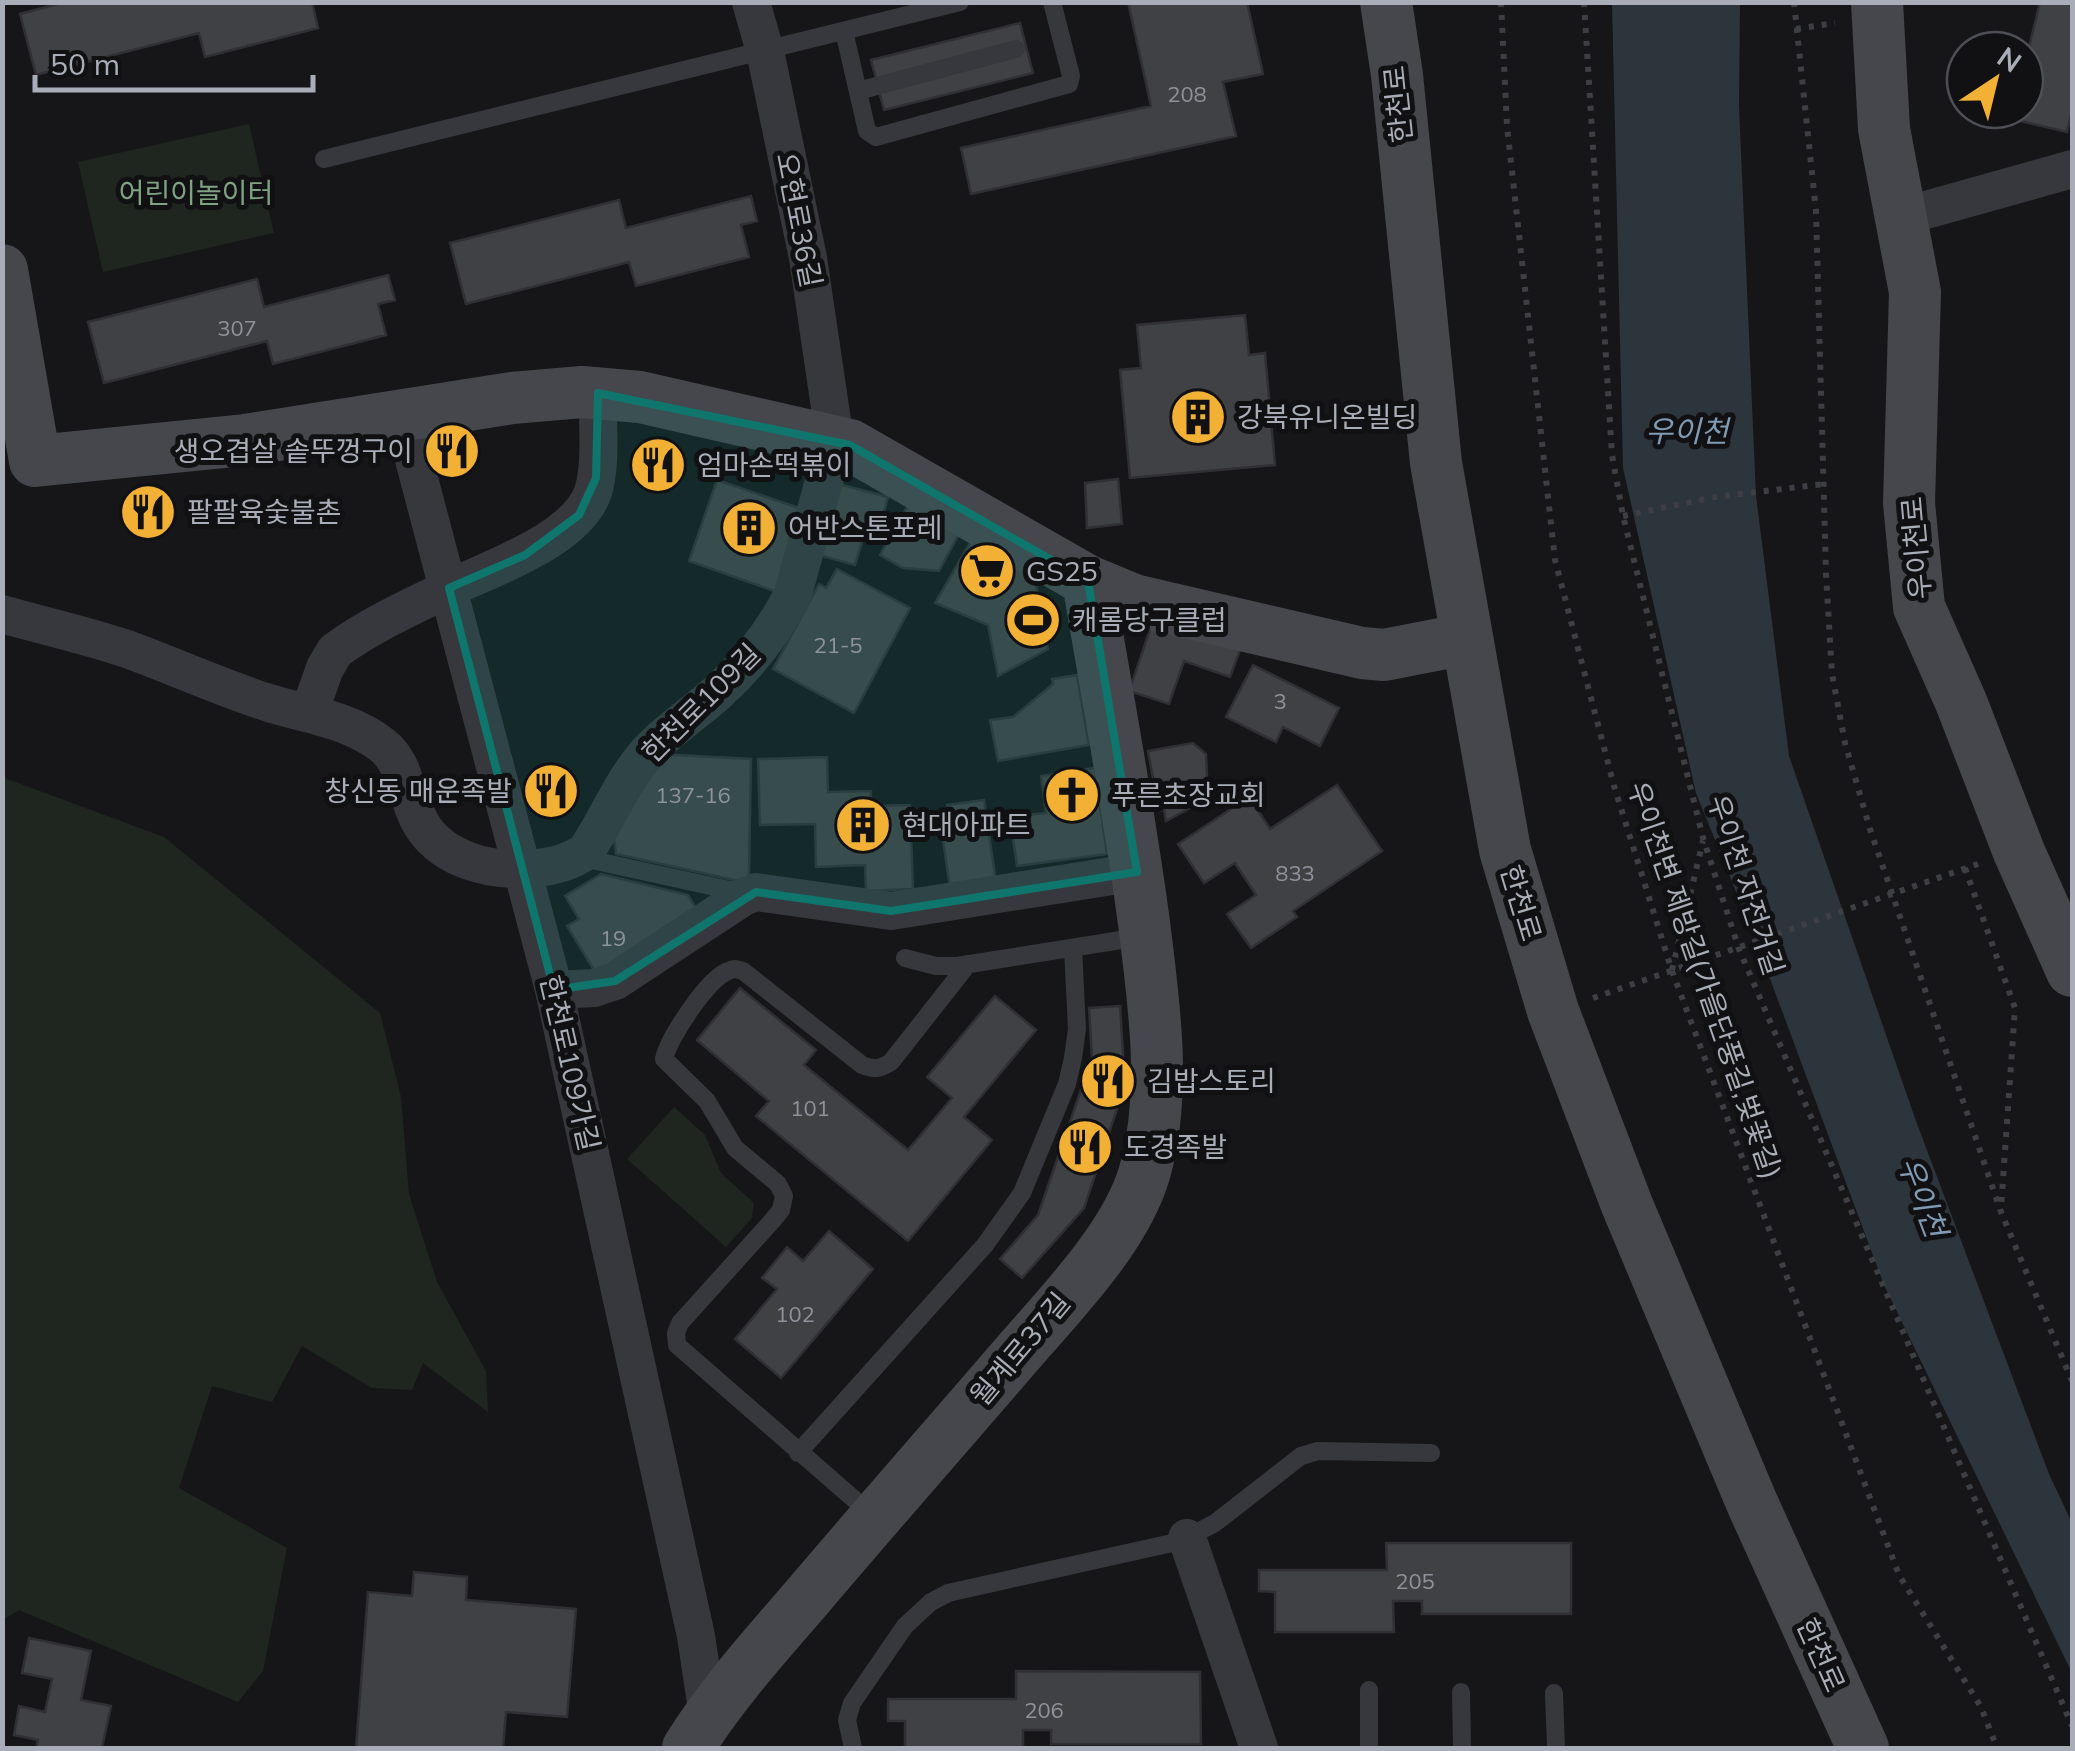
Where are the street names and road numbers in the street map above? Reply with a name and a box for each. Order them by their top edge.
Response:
street label: 한천로 [1376,64,1419,144]
street label: 오현로36길 [769,150,830,290]
street label: 우이천로 [1894,495,1937,601]
street label: 한천로109길 [634,636,767,769]
street label: 우이천변 제방길(가을단풍길,벚꽃길) [1621,777,1790,1183]
street label: 우이천 자전거길 [1701,790,1792,979]
street label: 한천로 [1493,861,1550,945]
street label: 한천로109가길 [533,972,608,1154]
street label: 월계로37길 [962,1285,1077,1412]
street label: 한천로 [1790,1612,1853,1697]

